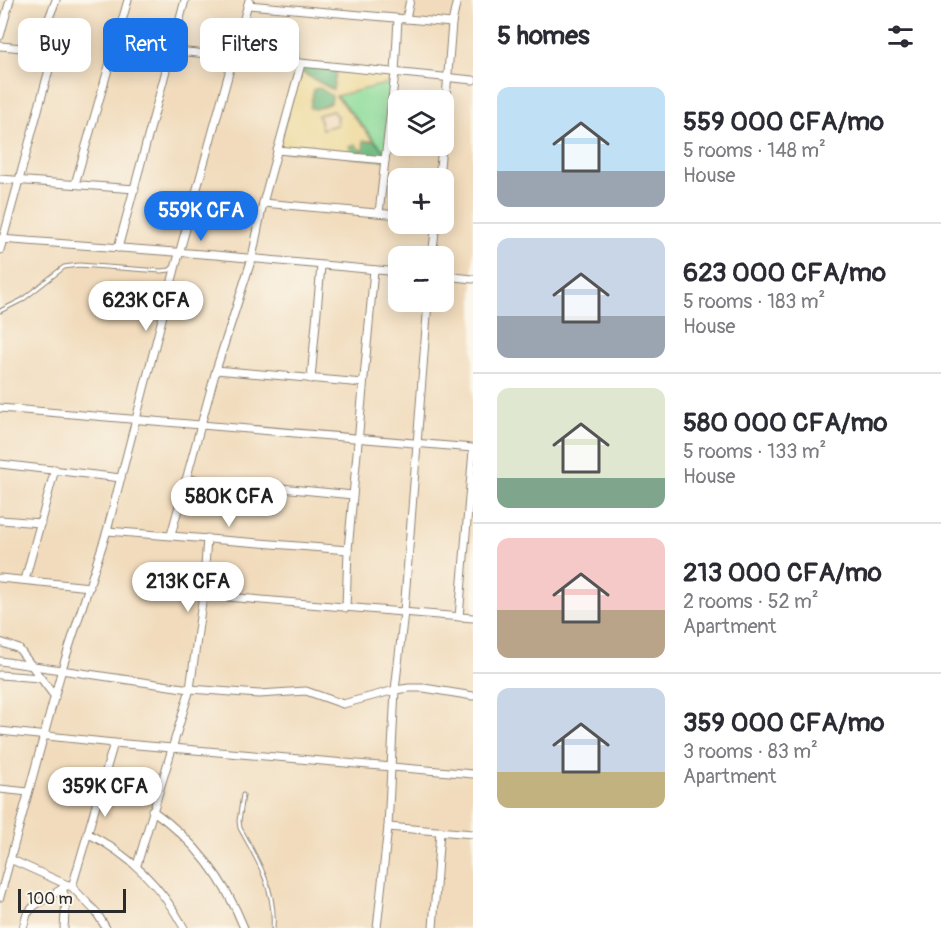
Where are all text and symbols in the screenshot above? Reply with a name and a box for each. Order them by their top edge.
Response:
chip: Buy [18,18,91,72]
chip: Rent [103,18,188,72]
chip: Filters [200,18,299,72]
text: 5 homes [497,20,590,52]
icon: filters [884,20,917,53]
map controls [388,90,454,312]
button: layers [388,90,454,156]
text: 559 000 CFA/mo [683,106,884,138]
icon: home [545,111,617,183]
text: 5 rooms · 148 m² [683,138,826,163]
text: House [683,163,735,188]
button: + [388,168,454,234]
pin: 559K CFA [139,191,263,242]
text: 559K CFA [158,198,244,223]
button: − [388,246,454,312]
text: 623 000 CFA/mo [683,257,886,289]
icon: home [545,262,617,334]
pin: 623K CFA [84,281,208,332]
text: 623K CFA [102,288,190,313]
text: 5 rooms · 183 m² [683,289,825,314]
text: House [683,314,735,339]
text: 580 000 CFA/mo [683,407,887,439]
icon: home [545,412,617,484]
text: 5 rooms · 133 m² [683,439,826,464]
text: House [683,464,735,489]
pin: 580K CFA [167,477,291,528]
text: 580K CFA [185,484,273,509]
text: 213 000 CFA/mo [683,557,882,589]
pin: 213K CFA [126,562,250,613]
icon: home [545,562,617,634]
text: 213K CFA [146,569,230,594]
text: 2 rooms · 52 m² [683,589,819,614]
text: Apartment [683,614,776,639]
text: 359 000 CFA/mo [683,707,885,739]
icon: home [545,712,617,784]
text: 3 rooms · 83 m² [683,739,818,764]
text: Apartment [683,764,776,789]
pin: 359K CFA [43,767,167,818]
text: 359K CFA [62,774,148,799]
scale bar [18,886,126,914]
text: 100 m [27,889,73,909]

